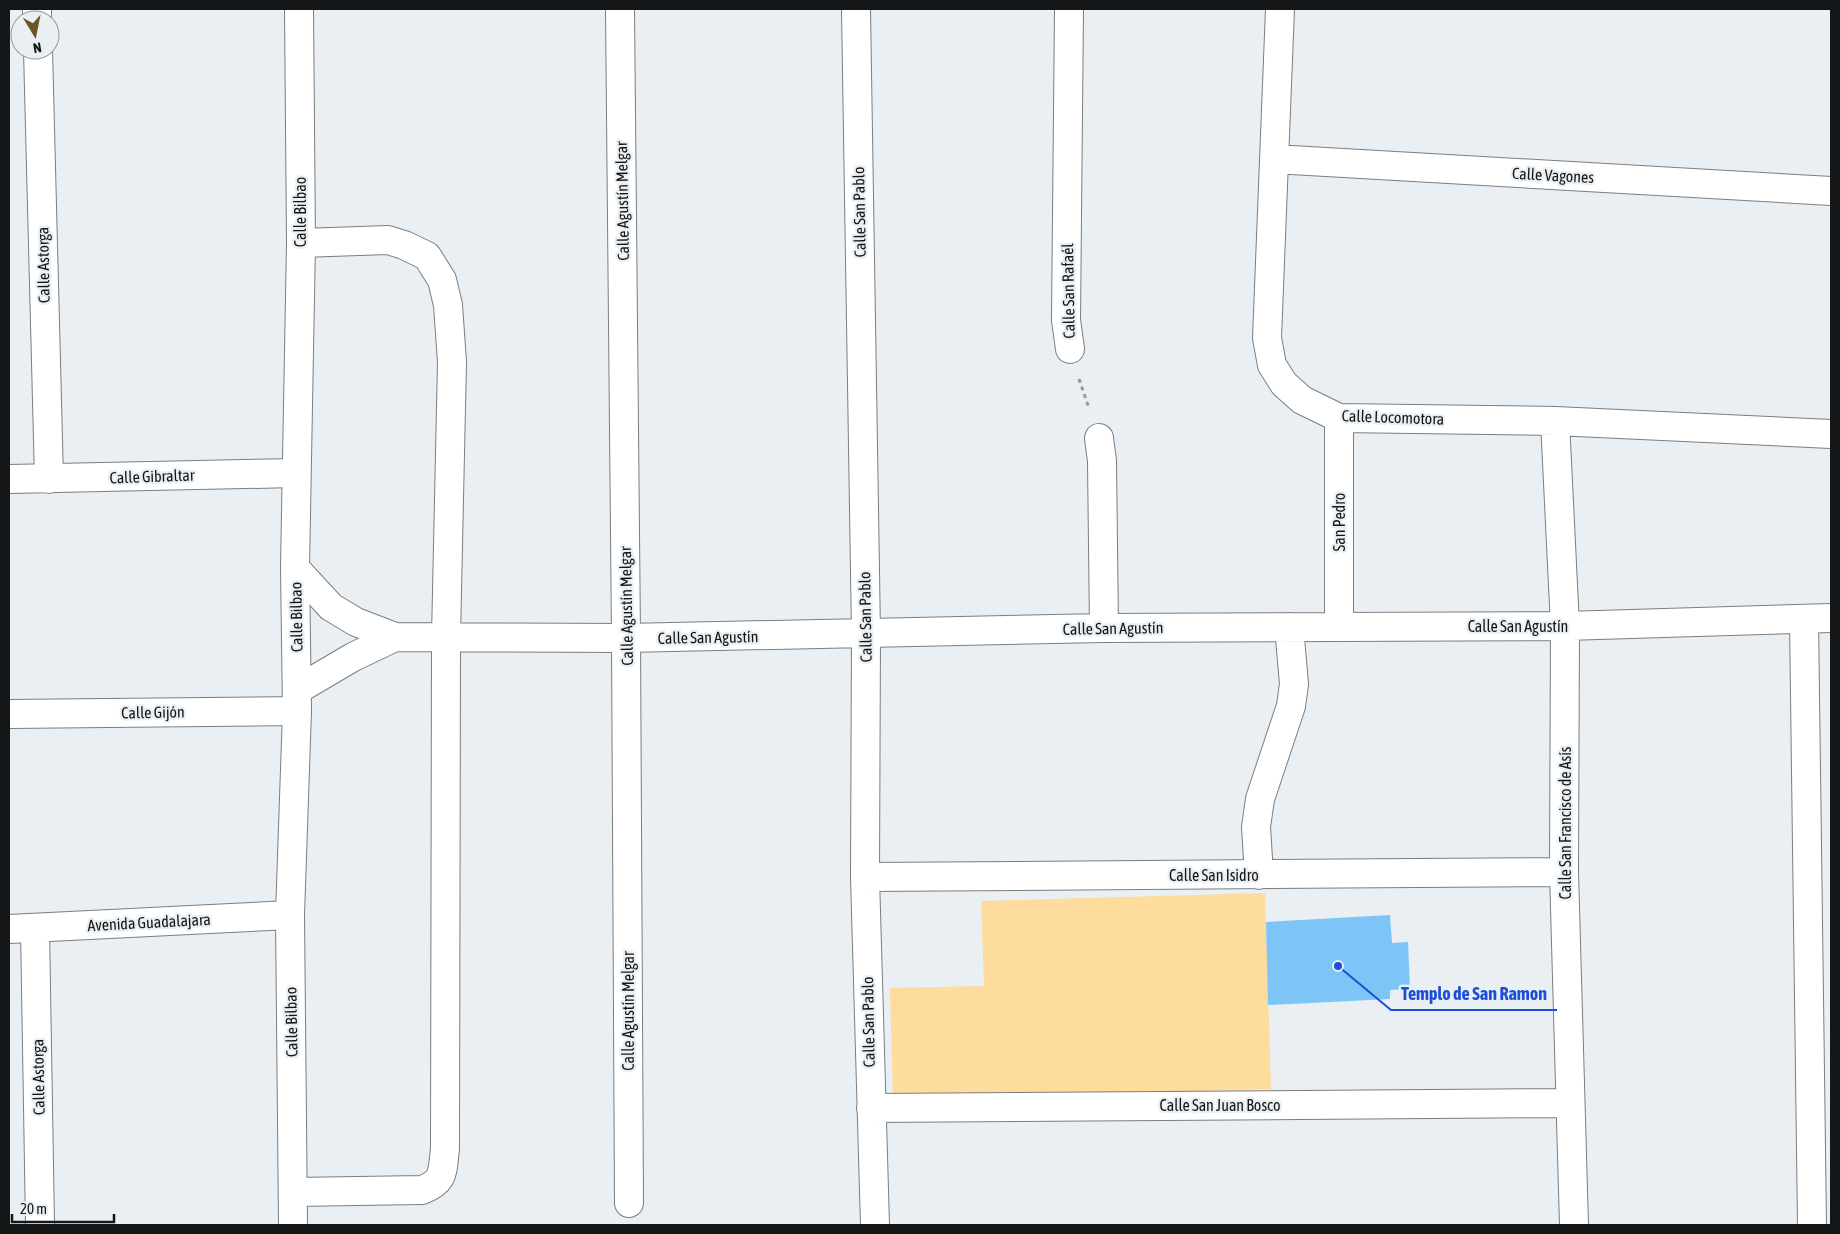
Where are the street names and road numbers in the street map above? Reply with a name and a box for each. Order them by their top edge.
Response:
street label: Calle Agustín Melgar [612,141,633,261]
street label: Calle Vagones [1512,164,1595,187]
street label: Calle San Pablo [849,167,869,257]
street label: Calle Bilbao [291,177,309,247]
street label: Calle Astorga [33,227,54,303]
street label: Calle San Rafaél [1058,242,1078,339]
street label: Calle Locomotora [1342,406,1444,428]
street label: Calle Gibraltar [109,466,195,486]
street label: San Pedro [1330,493,1348,551]
street label: Calle Agustín Melgar [616,546,637,666]
street label: Calle San Pablo [855,572,875,662]
street label: Calle Bilbao [286,582,306,652]
street label: Calle San Agustín [1468,617,1568,636]
street label: Calle San Agustín [1063,618,1164,639]
street label: Calle San Agustín [658,627,759,648]
street label: Calle Gijón [121,702,185,723]
street label: Calle San Francisco de Asís [1556,746,1574,900]
street label: Calle San Isidro [1169,866,1259,884]
street label: Avenida Guadalajara [87,910,211,935]
street label: Calle Agustín Melgar [619,951,638,1071]
street label: Calle San Pablo [858,977,878,1067]
street label: Calle Bilbao [281,987,301,1057]
street label: Calle Astorga [28,1039,49,1115]
street label: Calle San Juan Bosco [1160,1096,1280,1114]

